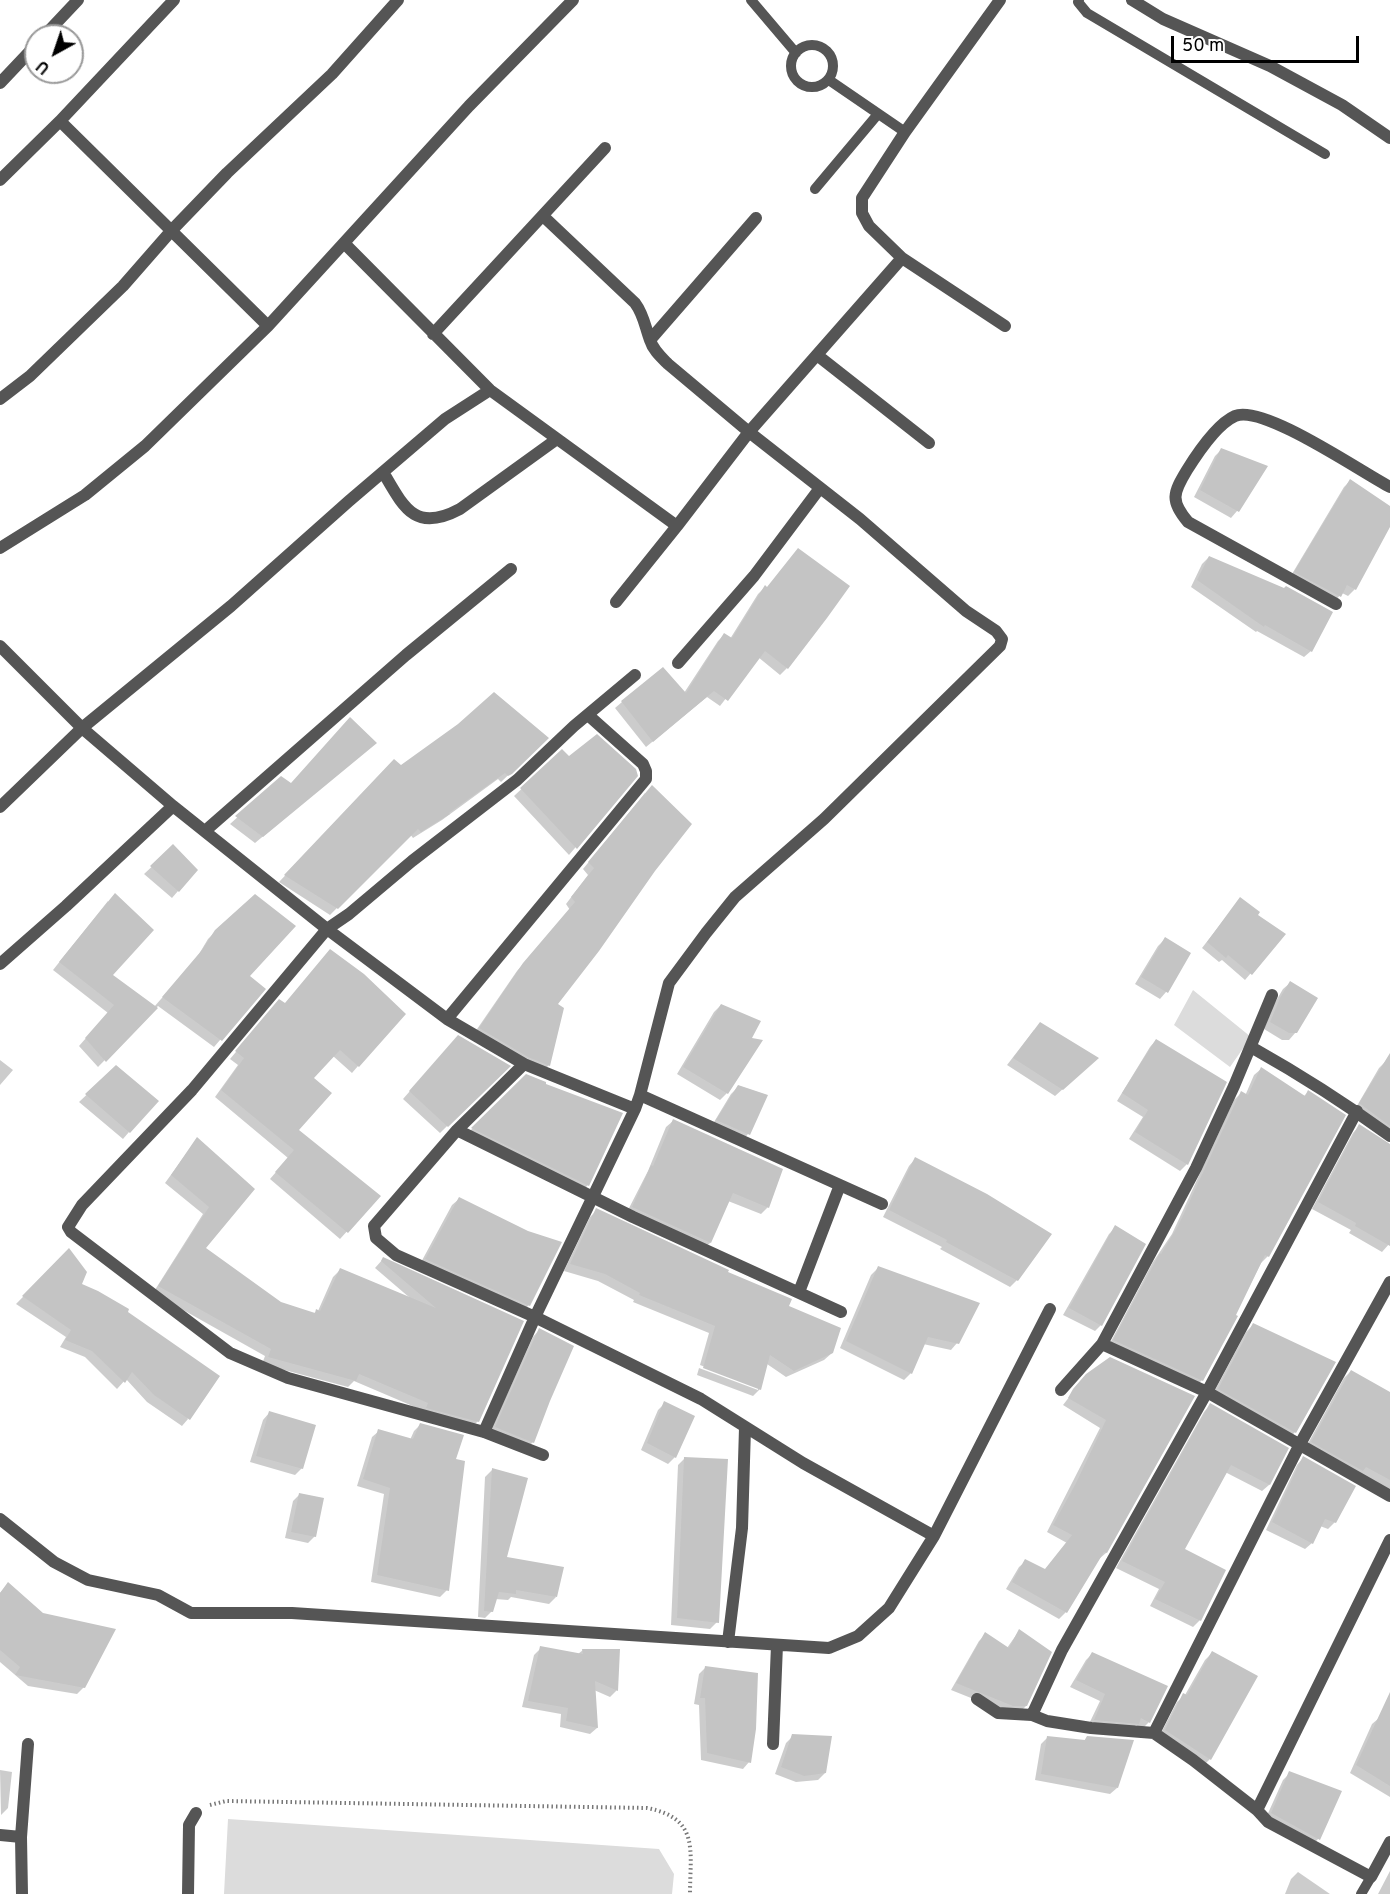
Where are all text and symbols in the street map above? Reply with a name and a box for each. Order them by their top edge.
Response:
north arrow [24,24,84,84]
scale bar [1174,24,1362,62]
text: 50 m [1182,35,1224,58]
text: U [33,55,55,78]

